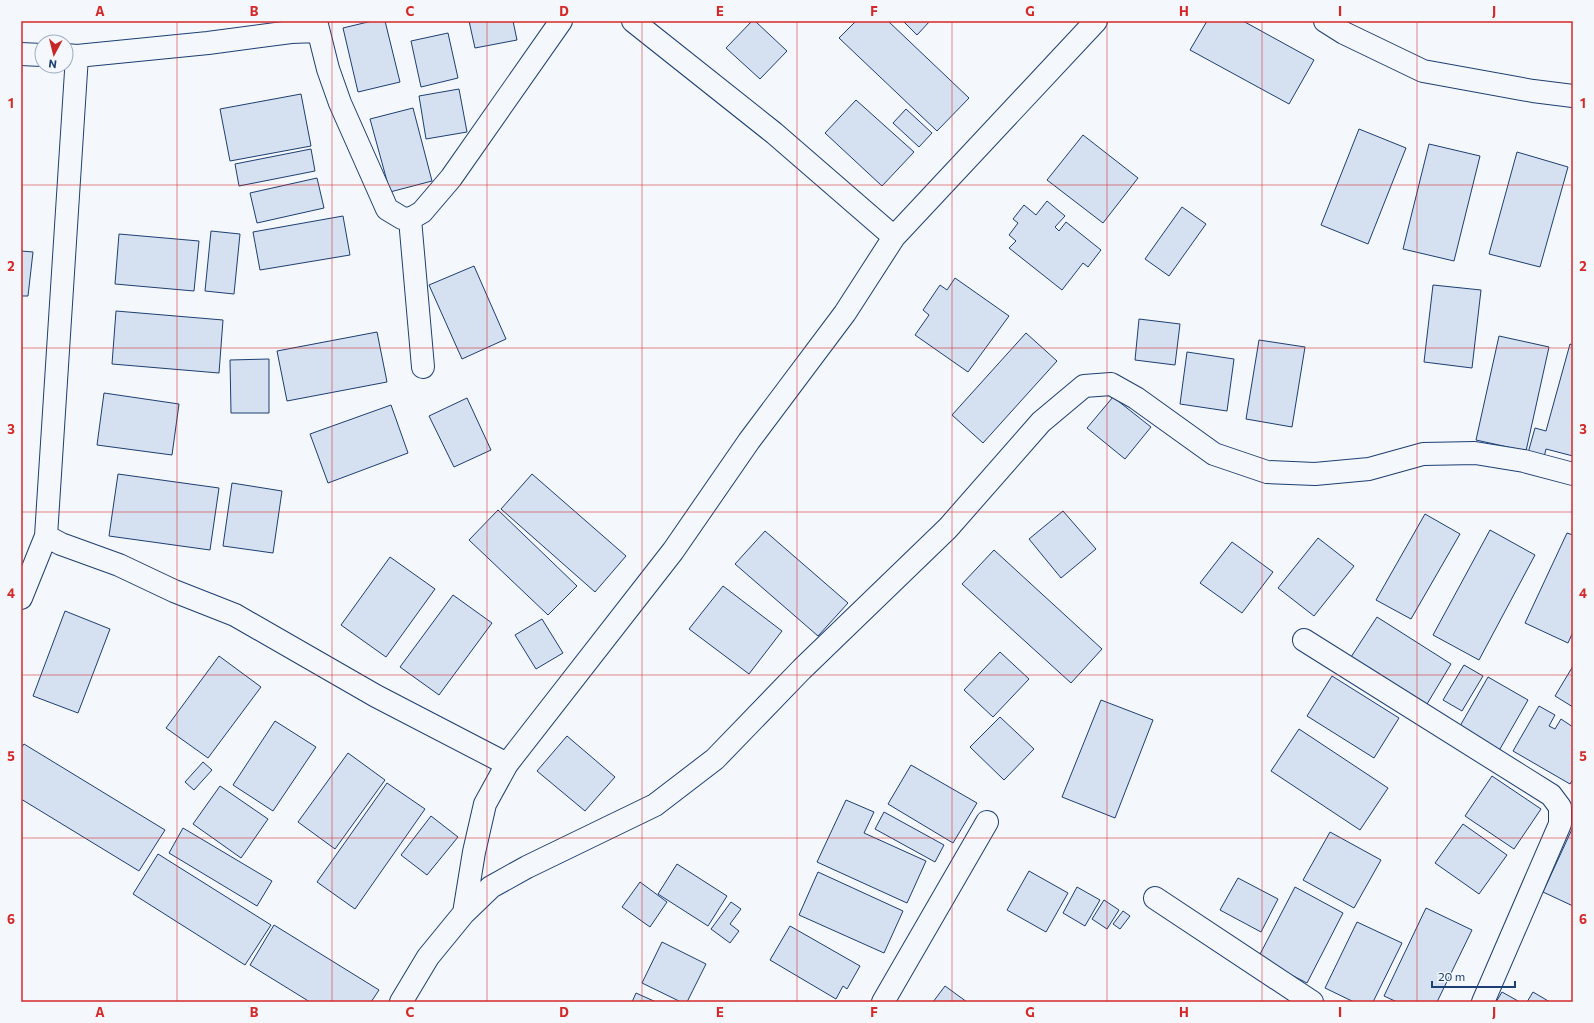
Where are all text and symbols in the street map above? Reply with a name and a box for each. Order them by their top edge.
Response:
text: A [95,3,105,19]
text: B [250,3,259,19]
text: C [406,3,415,19]
text: D [559,3,569,19]
text: E [716,3,724,19]
text: F [870,3,878,19]
text: G [1025,3,1035,19]
text: H [1179,3,1189,19]
text: I [1338,3,1342,19]
text: J [1492,3,1496,19]
north arrow [34,34,74,74]
text: N [48,57,58,71]
text: 1 [8,95,14,111]
text: 1 [1580,95,1586,111]
text: 2 [7,258,15,274]
text: 2 [1579,258,1587,274]
text: 3 [7,421,15,437]
text: 3 [1579,421,1587,437]
text: 4 [7,585,15,601]
text: 4 [1579,585,1587,601]
text: 5 [7,748,15,764]
text: 5 [1579,748,1587,764]
text: 6 [7,911,15,927]
text: 6 [1579,911,1587,927]
scale bar [1432,963,1515,989]
text: 20 m [1438,969,1465,983]
text: A [95,1004,105,1020]
text: B [250,1004,259,1020]
text: C [406,1004,415,1020]
text: D [559,1004,569,1020]
text: E [716,1004,724,1020]
text: F [870,1004,878,1020]
text: G [1025,1004,1035,1020]
text: H [1179,1004,1189,1020]
text: I [1338,1004,1342,1020]
text: J [1492,1004,1496,1020]

